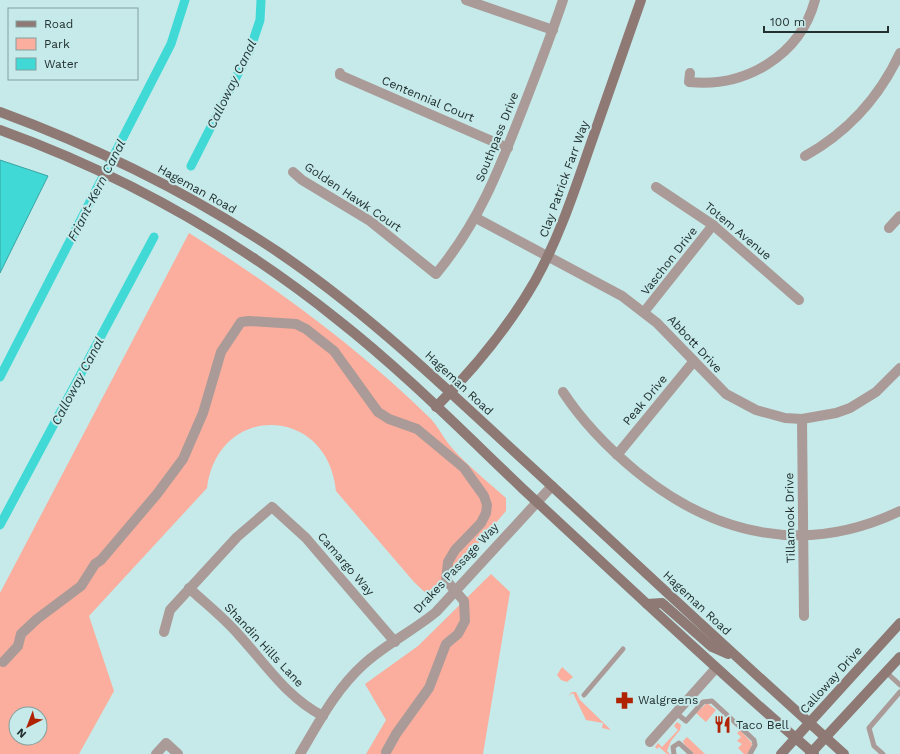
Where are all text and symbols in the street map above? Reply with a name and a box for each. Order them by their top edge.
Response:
legend [8,8,138,80]
scale bar [764,8,888,34]
text: 100 m [770,15,805,29]
text: Road [44,17,73,31]
text: Park [44,37,70,51]
water label: Calloway Canal [203,37,259,131]
text: Water [44,57,79,71]
street label: Centennial Court [380,73,476,125]
street label: Southpass Drive [473,90,521,184]
street label: Clay Patrick Farr Way [536,118,592,239]
water label: Friant-Kern Canal [64,137,128,243]
street label: Golden Hawk Court [302,159,404,235]
street label: Hageman Road [155,162,239,216]
street label: Totem Avenue [702,199,774,263]
street label: Vaschon Drive [638,224,700,298]
street label: Abbott Drive [665,312,725,376]
water label: Calloway Canal [48,335,107,428]
street label: Hageman Road [422,348,496,418]
street label: Peak Drive [620,372,670,428]
street label: Tillamook Drive [782,472,798,563]
street label: Drakes Passage Way [411,519,502,616]
street label: Camargo Way [315,530,378,599]
street label: Hageman Road [660,568,734,638]
street label: Shandin Hills Lane [221,600,307,690]
street label: Calloway Drive [797,643,865,716]
pharmacy icon: Walgreens [615,690,635,710]
place label: Walgreens [638,693,698,707]
north arrow [8,706,48,746]
restaurant icon: Taco Bell [713,715,733,735]
place label: Taco Bell [736,718,789,732]
text: N [14,726,29,741]

